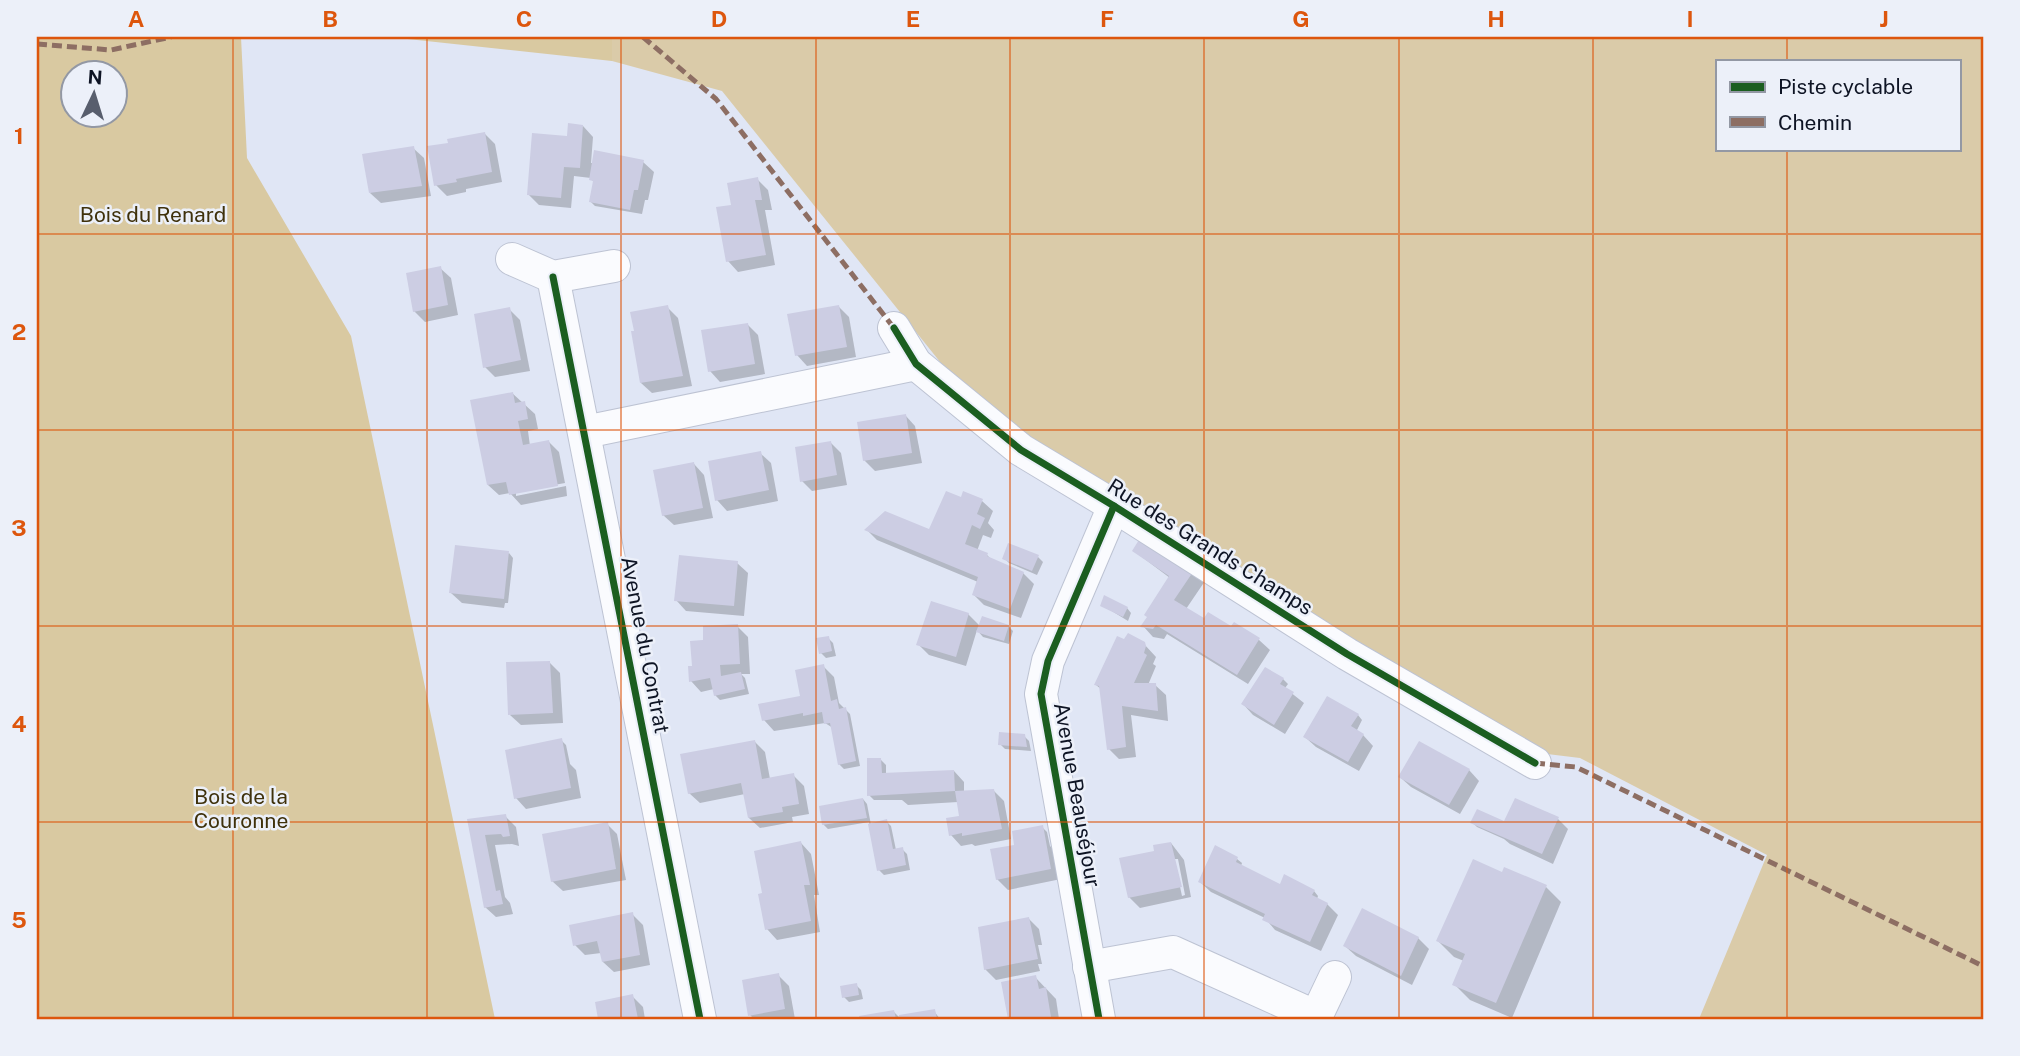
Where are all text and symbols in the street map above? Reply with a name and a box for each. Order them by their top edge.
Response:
text: A [128,5,145,32]
text: B [322,5,338,32]
text: C [516,5,532,32]
text: D [711,5,727,32]
text: E [906,5,920,32]
text: F [1100,5,1114,32]
text: G [1292,5,1310,32]
text: H [1487,5,1505,32]
text: I [1686,5,1694,32]
text: J [1879,5,1889,32]
north arrow [60,60,130,130]
legend [1716,60,1960,150]
text: N [87,66,103,89]
text: Piste cyclable [1778,74,1913,99]
text: Chemin [1778,110,1852,135]
text: 1 [14,122,24,149]
park label: Bois du Renard [80,202,226,227]
text: 2 [12,318,26,345]
street label: Rue des Grands Champs [1103,473,1318,620]
text: 3 [11,514,27,541]
street label: Avenue du Contrat [616,554,675,736]
street label: Avenue Beauséjour [1049,701,1106,889]
text: 4 [11,710,27,737]
park label: Bois de la Couronne [194,784,288,833]
text: 5 [11,906,27,933]

